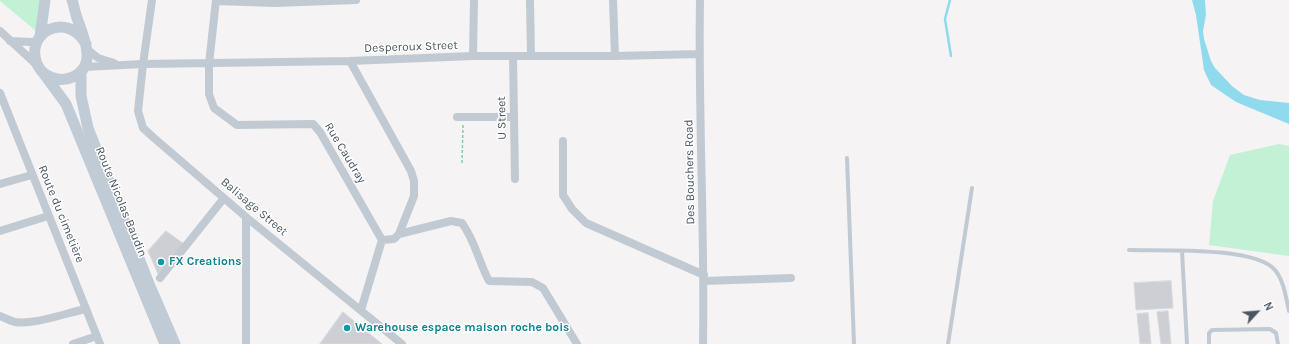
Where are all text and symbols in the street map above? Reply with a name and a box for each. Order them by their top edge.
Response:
street label: Desperoux Street [364,38,458,56]
street label: U Street [494,96,510,140]
street label: Des Bouchers Road [682,119,698,225]
street label: Rue Caudray [321,120,369,186]
street label: Route Nicolas Baudin [92,145,150,259]
street label: Route du cimetière [35,163,87,265]
street label: Balisage Street [218,175,290,239]
place label: FX Creations [169,255,242,269]
marker: FX Creations [156,257,166,267]
north arrow [1237,292,1277,332]
text: N [1261,300,1276,313]
place label: Warehouse espace maison roche bois [355,321,569,335]
marker: Warehouse espace maison roche bois [342,323,352,333]

